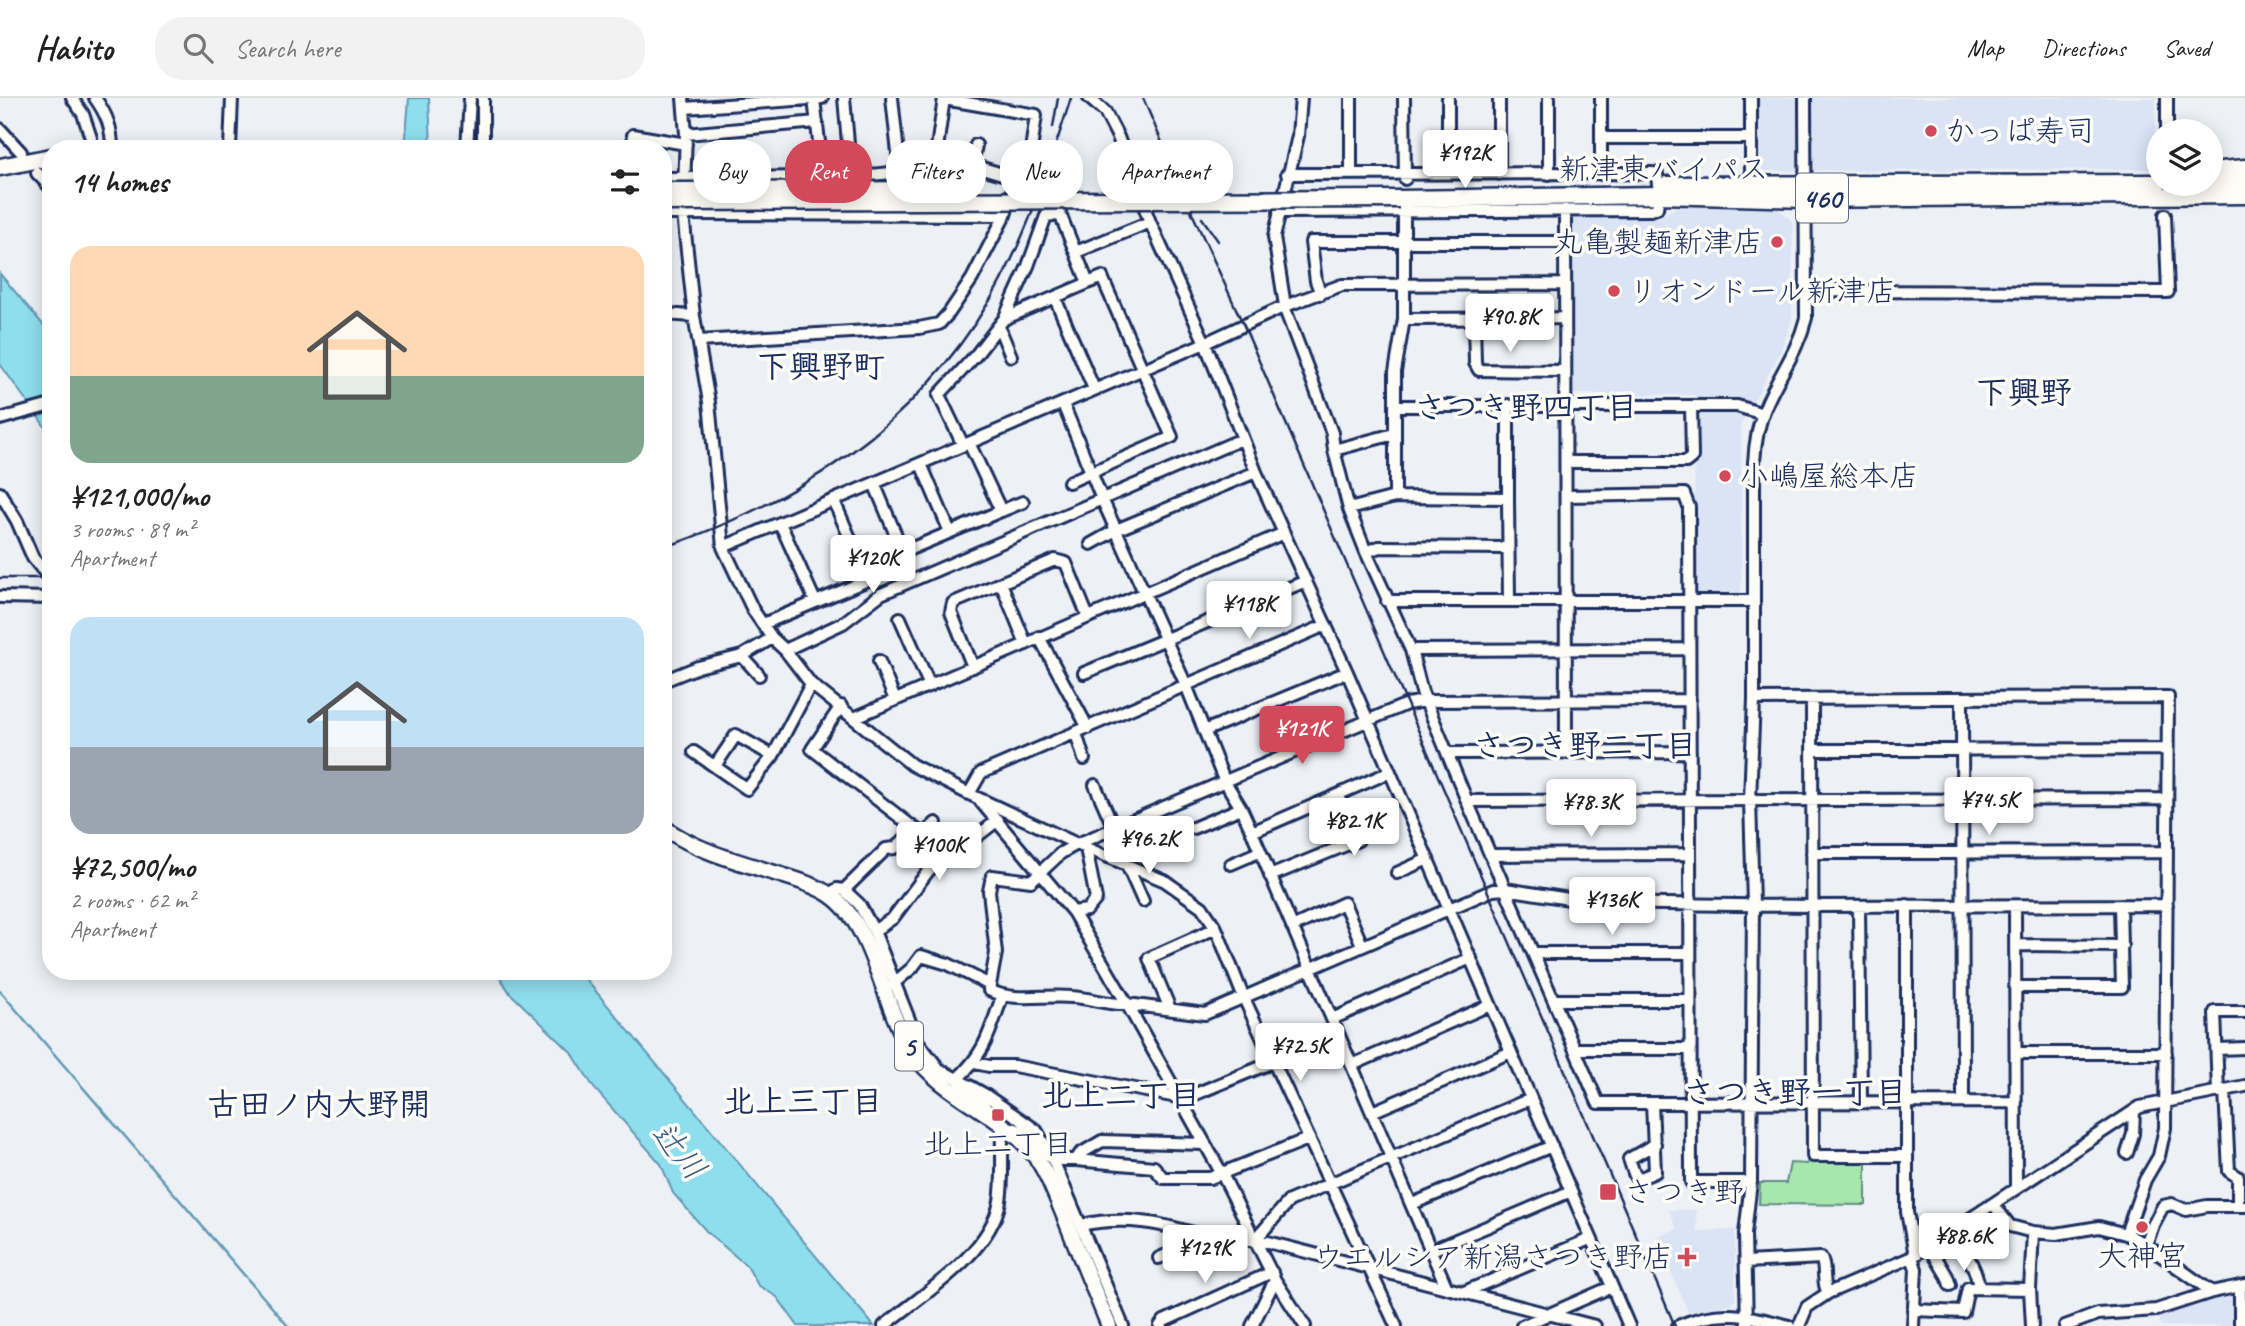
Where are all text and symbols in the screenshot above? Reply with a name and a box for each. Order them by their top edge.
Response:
search box [155,17,645,80]
text: Habito [35,27,113,69]
icon: search [179,29,217,67]
text: Search here [235,32,341,65]
text: Map [1967,33,2004,63]
text: Directions [2042,33,2125,63]
text: Saved [2163,33,2210,63]
place label: かっぱ寿司 [1945,112,2095,150]
map controls [2146,119,2223,196]
button: layers [2146,119,2223,196]
marker: かっぱ寿司 [1923,123,1939,139]
pin: ¥192K [1416,130,1514,190]
text: ¥192K [1439,138,1491,167]
chip: Buy [693,140,771,203]
chip: Rent [785,140,872,203]
chip: Filters [886,140,986,203]
chip: New [1000,140,1083,203]
chip: Apartment [1097,140,1233,203]
street label: 新津東バイパス [1559,150,1769,188]
text: 14 homes [70,163,168,201]
icon: filters [606,163,644,201]
road number: 460 [1796,174,1848,222]
place label: 丸亀製麺新津店 [1553,223,1763,261]
marker: 丸亀製麺新津店 [1769,234,1785,250]
place label: リオンドール新津店 [1628,272,1896,310]
marker: リオンドール新津店 [1606,283,1622,299]
icon: home [294,292,420,418]
pin: ¥90.8K [1453,294,1567,354]
text: ¥90.8K [1481,302,1539,331]
district label: 下興野町 [757,346,885,387]
district label: 下興野 [1976,372,2072,413]
district label: さつき野四丁目 [1414,387,1638,428]
place label: 小嶋屋総本店 [1739,457,1919,495]
marker: 小嶋屋総本店 [1717,468,1733,484]
text: ¥121,000/mo [70,477,209,515]
text: 3 rooms · 89 m² [70,515,194,544]
pin: ¥120K [824,536,922,595]
text: ¥120K [846,543,900,572]
text: Apartment [70,544,155,573]
pin: ¥118K [1200,582,1298,641]
text: ¥118K [1222,589,1276,618]
icon: home [294,663,420,789]
pin: ¥121K [1253,706,1351,766]
text: ¥121K [1275,714,1329,743]
district label: さつき野二丁目 [1473,725,1697,766]
pin: ¥74.5K [1932,778,2046,837]
pin: ¥78.3K [1534,780,1648,839]
text: ¥74.5K [1960,785,2018,814]
text: ¥78.3K [1562,787,1620,816]
pin: ¥82.1K [1297,798,1411,858]
text: ¥82.1K [1325,806,1383,835]
pin: ¥96.2K [1092,816,1206,876]
pin: ¥100K [890,822,988,882]
text: ¥96.2K [1120,824,1178,853]
text: ¥100K [912,830,966,859]
text: ¥72,500/mo [70,848,195,886]
pin: ¥136K [1563,878,1661,937]
text: ¥136K [1585,885,1639,914]
text: 2 rooms · 62 m² [70,886,194,915]
text: Apartment [70,915,155,944]
road number: 5 [895,1021,923,1070]
pin: ¥72.5K [1243,1024,1357,1083]
text: ¥72.5K [1271,1031,1329,1060]
district label: さつき野一丁目 [1683,1072,1907,1113]
district label: 北上二丁目 [1041,1075,1201,1116]
district label: 北上三丁目 [723,1081,883,1122]
district label: 古田ノ内大野開 [207,1084,431,1125]
marker: 北上二丁目 [990,1107,1006,1123]
water label: 辻川 [643,1113,715,1189]
place label: 北上二丁目 [923,1125,1073,1163]
place label: さつき野 [1624,1173,1744,1211]
marker: さつき野 [1598,1182,1618,1202]
pin: ¥88.6K [1907,1214,2021,1273]
marker: 大神宮 [2134,1219,2150,1235]
text: ¥88.6K [1935,1221,1993,1250]
pin: ¥129K [1156,1226,1254,1285]
text: ¥129K [1179,1233,1231,1262]
place label: 大神宮 [2097,1237,2187,1275]
place label: ウエルシア新潟さつき野店 [1313,1238,1673,1276]
marker: ウエルシア新潟さつき野店 [1679,1249,1695,1265]

